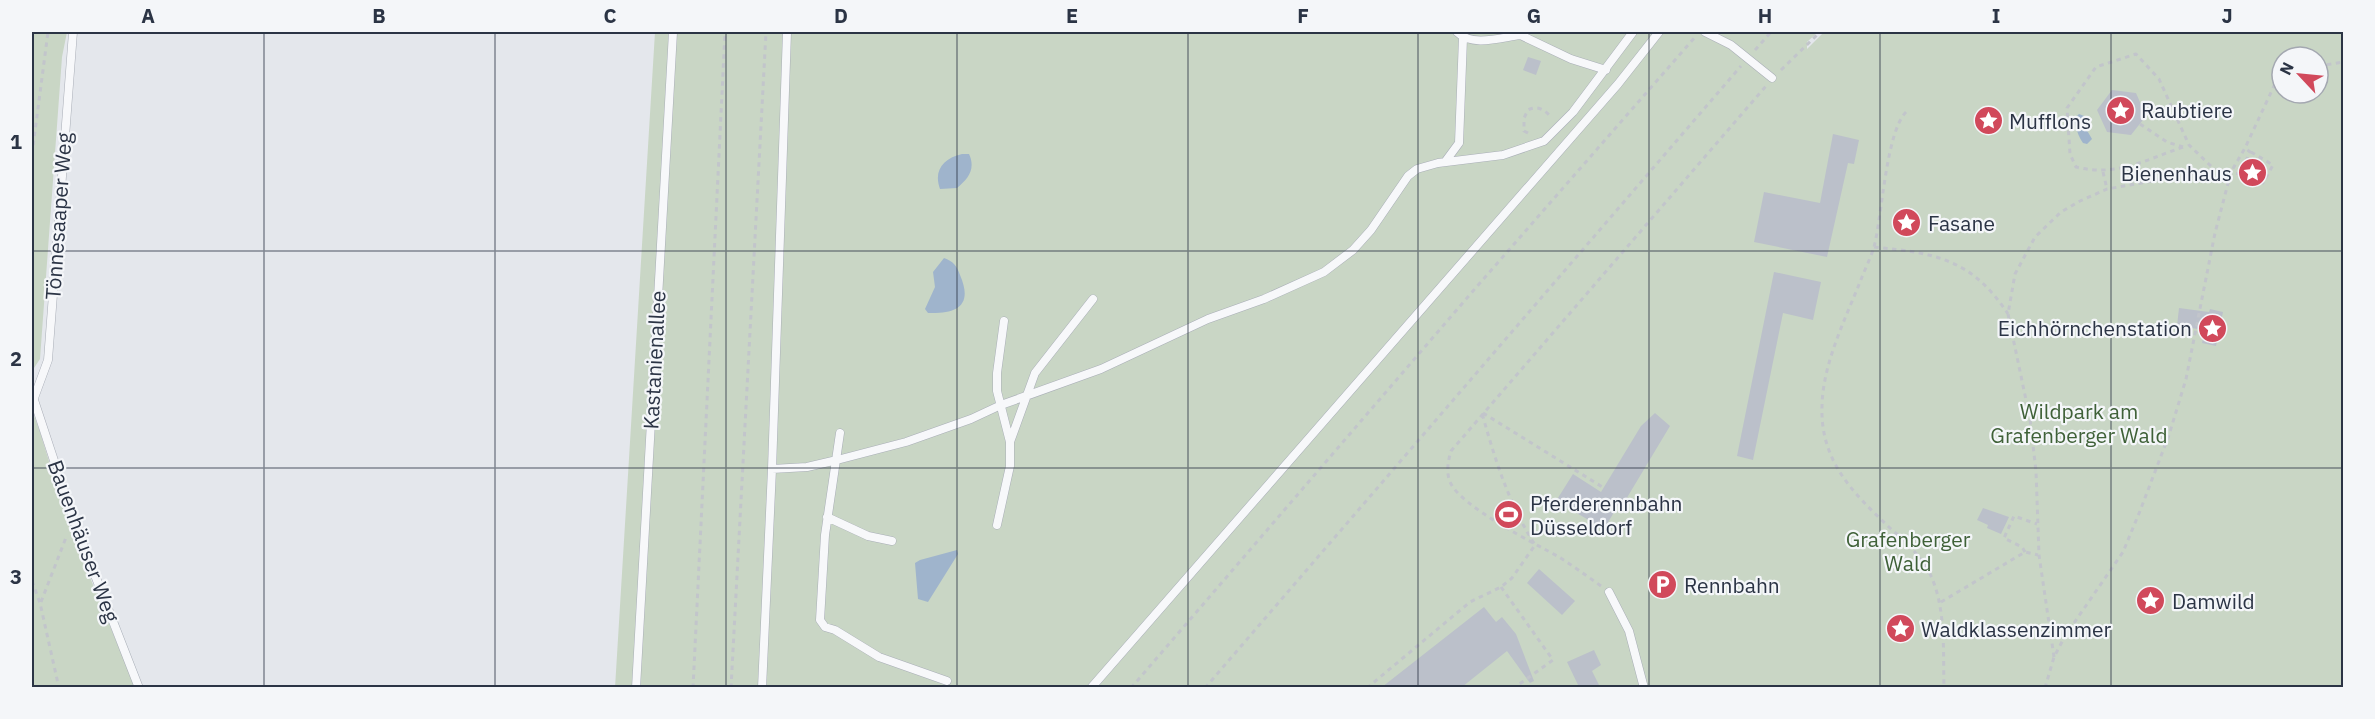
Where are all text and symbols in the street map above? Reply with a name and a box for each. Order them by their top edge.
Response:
text: A [141,2,155,29]
text: B [372,2,386,29]
text: C [603,2,617,29]
text: D [834,2,848,29]
text: E [1066,2,1078,29]
text: F [1297,2,1309,29]
text: G [1527,2,1541,29]
text: H [1758,2,1772,29]
text: I [1992,2,2000,29]
text: J [2221,2,2233,29]
north arrow [2270,45,2330,105]
text: N [2275,59,2298,78]
place icon: Raubtiere [2104,94,2136,126]
place label: Raubtiere [2141,96,2233,124]
place icon: Mufflons [1972,105,2004,137]
place label: Mufflons [2009,107,2091,135]
text: 1 [10,128,22,155]
street label: Tönnesaaper Weg [38,131,78,301]
place icon: Bienenhaus [2237,157,2269,189]
place label: Bienenhaus [2121,159,2232,187]
place icon: Fasane [1891,207,1923,239]
place label: Fasane [1928,209,1995,237]
street label: Kastanienallee [636,290,672,430]
place icon: Eichhörnchenstation [2197,312,2229,344]
place label: Eichhörnchenstation [1998,314,2192,342]
text: 2 [10,345,22,372]
park label: Wildpark am Grafenberger Wald [1990,397,2168,449]
street label: Bauenhäuser Weg [42,456,126,626]
place label: Pferderennbahn Düsseldorf [1530,489,1683,541]
sports icon: Pferderennbahn Düsseldorf [1493,499,1525,531]
park label: Grafenberger Wald [1846,525,1971,577]
text: 3 [10,563,22,590]
parking icon: Rennbahn [1647,569,1679,601]
place label: Rennbahn [1684,571,1780,599]
place icon: Damwild [2135,585,2167,617]
place label: Damwild [2172,587,2255,615]
place icon: Waldklassenzimmer [1884,613,1916,645]
place label: Waldklassenzimmer [1921,615,2112,643]

